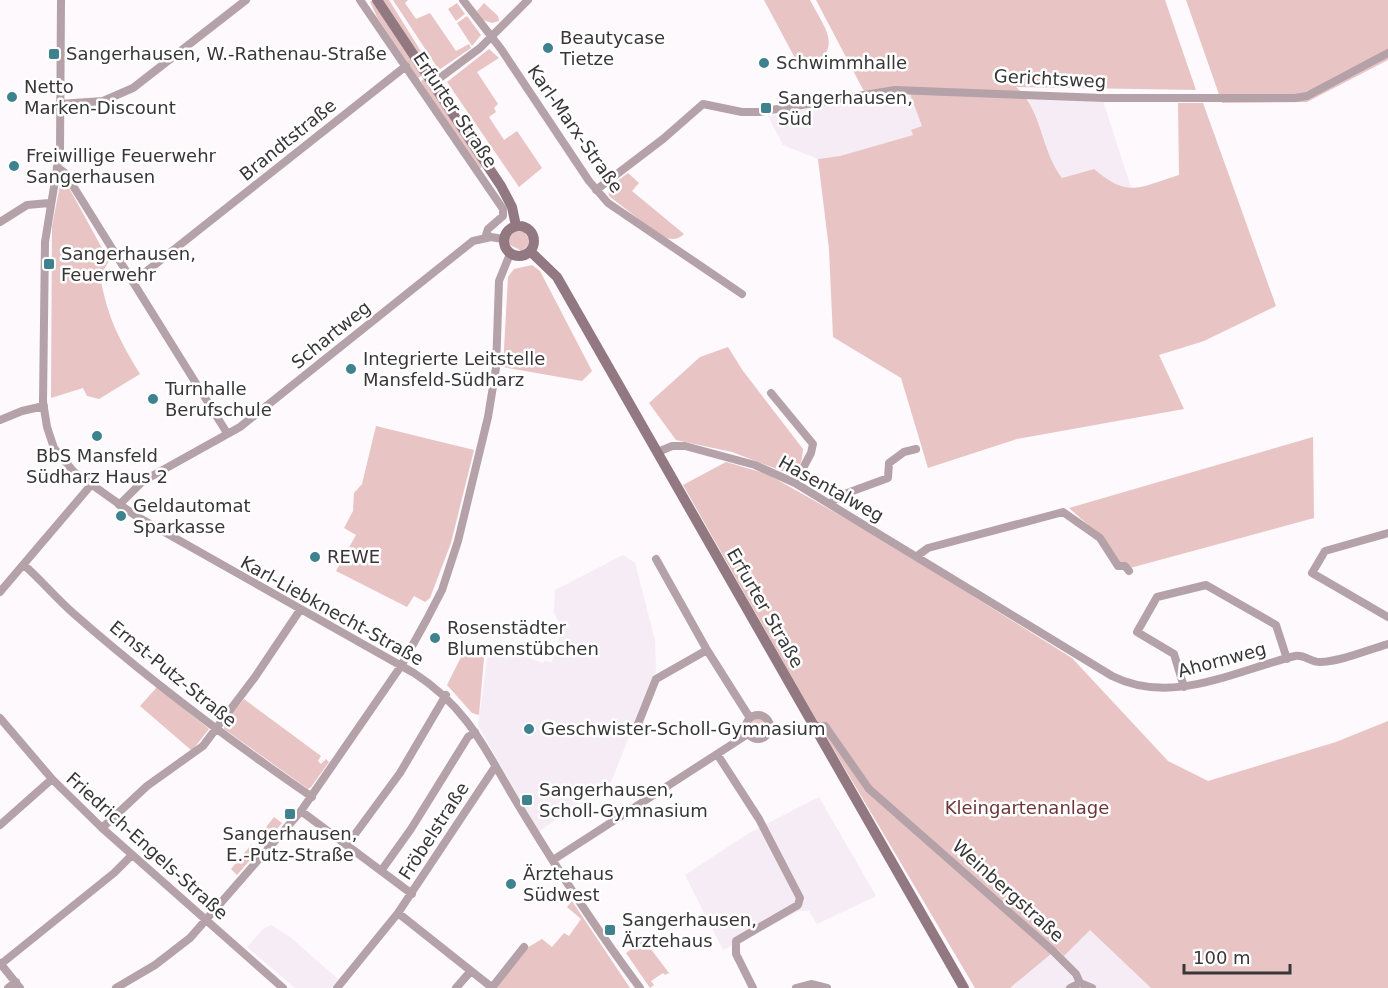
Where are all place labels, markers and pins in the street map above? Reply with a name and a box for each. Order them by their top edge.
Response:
place label: Beautycase Tietze [559,27,665,69]
marker: Beautycase Tietze [541,41,555,55]
place label: Sangerhausen, W.-Rathenau-Straße [66,43,387,64]
marker: Sangerhausen, W.-Rathenau-Straße [47,47,61,61]
place label: Schwimmhalle [776,52,907,73]
marker: Schwimmhalle [757,56,771,70]
place label: Netto Marken-Discount [24,76,176,118]
place label: Sangerhausen, Süd [778,87,913,129]
marker: Netto Marken-Discount [5,90,19,104]
marker: Sangerhausen, Süd [759,101,773,115]
place label: Freiwillige Feuerwehr Sangerhausen [26,145,217,187]
marker: Freiwillige Feuerwehr Sangerhausen [7,159,21,173]
place label: Sangerhausen, Feuerwehr [61,243,196,285]
marker: Sangerhausen, Feuerwehr [42,257,56,271]
place label: Integrierte Leitstelle Mansfeld-Südharz [363,348,545,390]
marker: Integrierte Leitstelle Mansfeld-Südharz [344,362,358,376]
place label: Turnhalle Berufschule [164,378,272,420]
marker: Turnhalle Berufschule [146,392,160,406]
marker: BbS Mansfeld Südharz Haus 2 [90,429,104,443]
place label: BbS Mansfeld Südharz Haus 2 [26,445,168,487]
place label: Geldautomat Sparkasse [133,495,251,537]
marker: Geldautomat Sparkasse [114,509,128,523]
place label: REWE [327,546,380,567]
marker: REWE [308,550,322,564]
place label: Rosenstädter Blumenstübchen [447,617,599,659]
marker: Rosenstädter Blumenstübchen [428,631,442,645]
place label: Geschwister-Scholl-Gymnasium [541,718,825,739]
marker: Geschwister-Scholl-Gymnasium [522,722,536,736]
place label: Sangerhausen, Scholl-Gymnasium [539,779,708,821]
marker: Sangerhausen, Scholl-Gymnasium [520,793,534,807]
marker: Sangerhausen, E.-Putz-Straße [283,807,297,821]
place label: Sangerhausen, E.-Putz-Straße [223,823,357,865]
place label: Ärztehaus Südwest [523,863,614,905]
marker: Ärztehaus Südwest [504,877,518,891]
place label: Sangerhausen, Ärztehaus [622,909,757,951]
marker: Sangerhausen, Ärztehaus [603,923,617,937]

